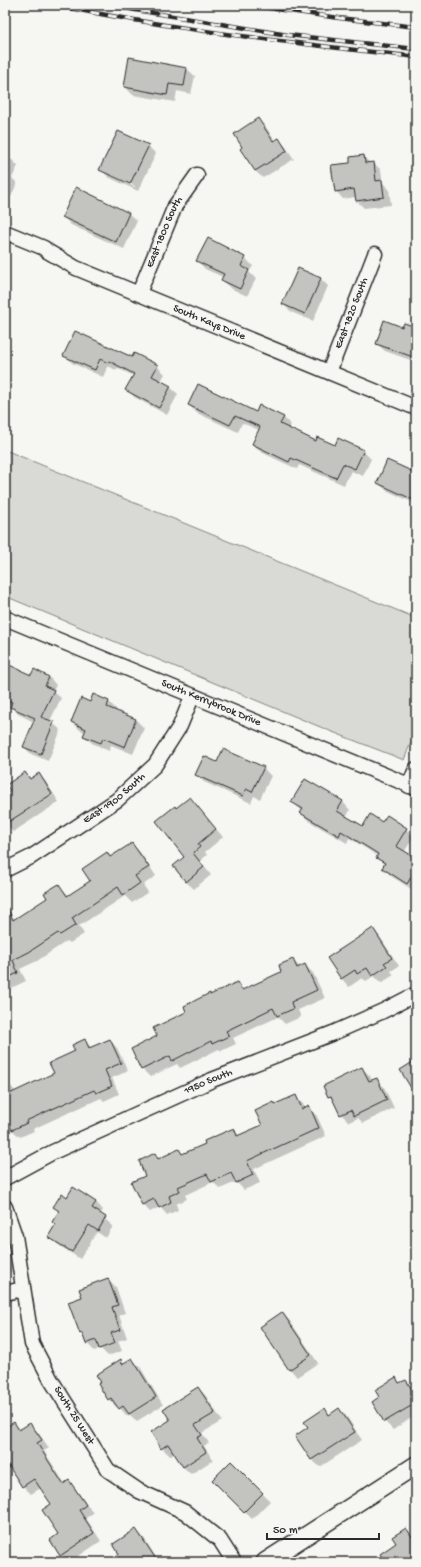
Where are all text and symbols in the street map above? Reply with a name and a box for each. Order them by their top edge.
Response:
street label: East 1800 South [144,194,186,269]
street label: East 1820 South [333,276,371,351]
street label: South Kays Drive [171,303,247,343]
street label: South Kerrybrook Drive [159,677,263,729]
street label: East 1900 South [81,771,148,827]
street label: 1950 South [182,1067,234,1098]
street label: South 25 West [51,1384,97,1448]
scale bar [267,1515,379,1541]
text: 50 m [273,1524,298,1538]

